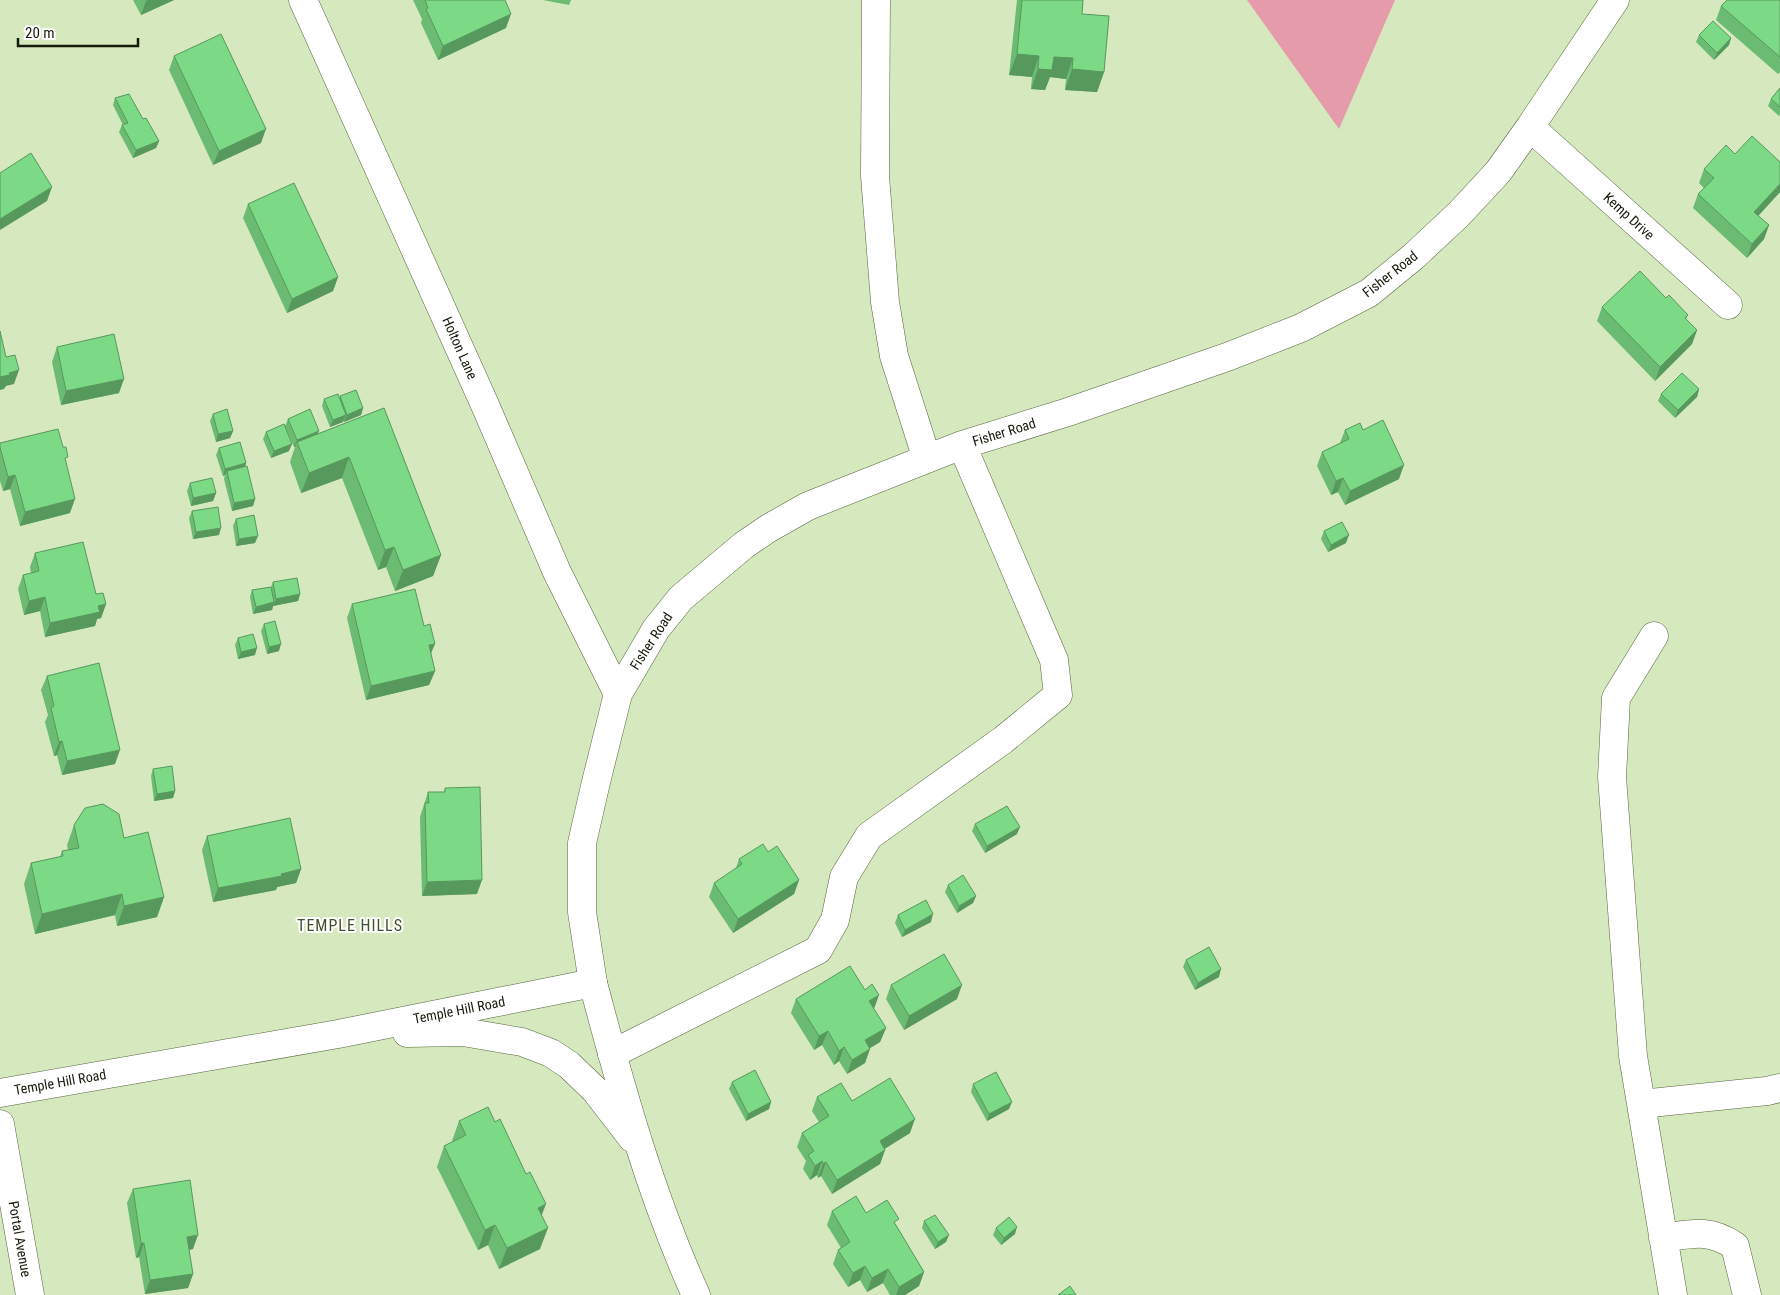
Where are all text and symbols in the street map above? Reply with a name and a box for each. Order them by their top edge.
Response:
scale bar [18,15,138,47]
text: 20 m [25,24,55,42]
street label: Kemp Drive [1600,189,1658,243]
street label: Fisher Road [1359,248,1421,300]
street label: Holton Lane [439,314,481,382]
street label: Fisher Road [970,415,1038,449]
street label: Fisher Road [627,609,675,673]
district label: TEMPLE HILLS [297,916,403,935]
street label: Temple Hill Road [412,993,506,1027]
street label: Temple Hill Road [13,1066,107,1098]
street label: Portal Avenue [5,1200,35,1279]

